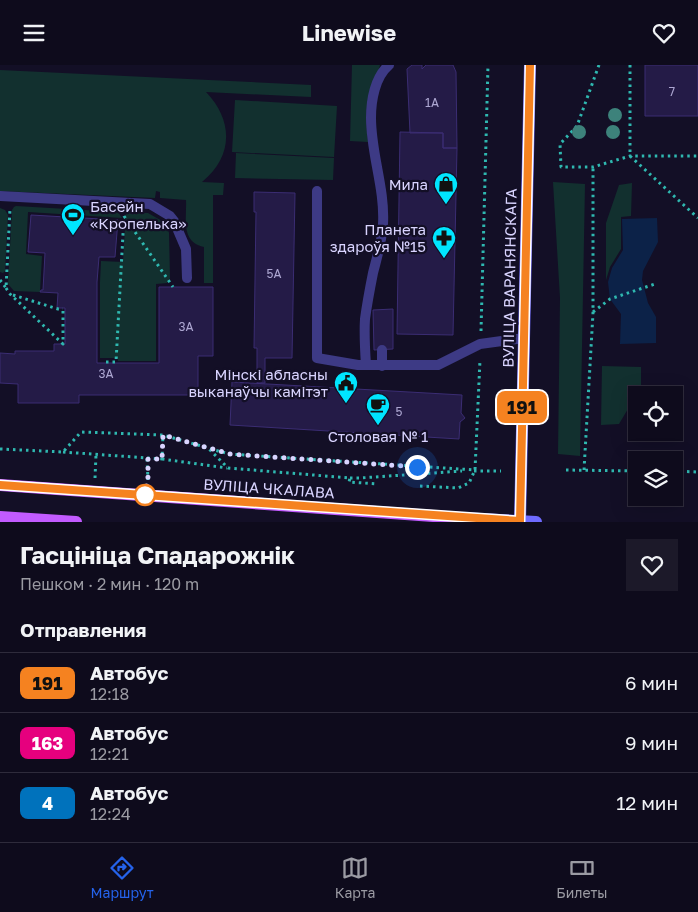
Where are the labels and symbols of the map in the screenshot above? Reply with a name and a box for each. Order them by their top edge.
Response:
house number: 7 [669,84,675,99]
house number: 1А [425,95,439,110]
shop icon: Мила [433,171,459,205]
place label: Мила [389,175,428,193]
street label: ВУЛІЦА ВАРАНЯНСКАГА [498,188,520,368]
place label: Басейн «Кропелька» [90,197,186,232]
sports icon: Басейн «Кропелька» [60,202,86,236]
place label: Планета здароўя №15 [330,220,426,255]
pharmacy icon: Планета здароўя №15 [431,225,457,259]
house number: 5А [266,266,282,281]
house number: 3А [178,319,194,334]
place label: Мінскі абласны выканаўчы камітэт [188,365,329,400]
house number: 3А [98,366,114,381]
public building icon: Мінскі абласны выканаўчы камітэт [333,370,359,404]
line badge: 191 [493,391,551,423]
cafe icon: Столовая № 1 [365,392,391,426]
house number: 5 [396,404,403,419]
place label: Столовая № 1 [328,427,428,445]
your location [405,455,430,480]
street label: ВУЛІЦА ЧКАЛАВА [203,474,335,502]
unlabelled marker [134,484,156,506]

